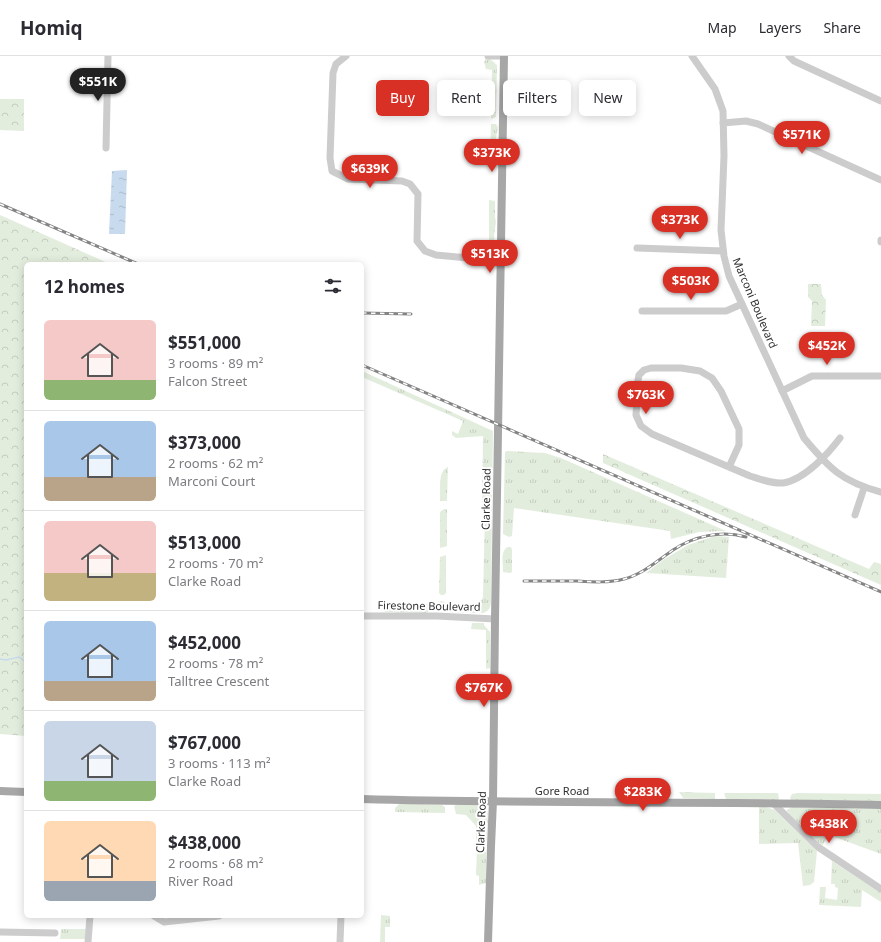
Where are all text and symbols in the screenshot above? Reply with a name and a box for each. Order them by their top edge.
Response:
text: Homiq [20,15,83,41]
text: Map [708,18,737,37]
text: Layers [759,18,801,37]
text: Share [823,18,861,37]
pin: $551K [70,68,126,102]
text: $551K [79,72,117,90]
chip: Buy [376,80,429,116]
chip: Rent [437,80,495,116]
chip: Filters [503,80,571,116]
chip: New [579,80,636,116]
pin: $571K [774,121,830,155]
text: $571K [783,125,821,143]
pin: $373K [464,139,520,173]
text: $373K [473,143,511,161]
pin: $639K [342,155,398,189]
text: $639K [351,159,389,177]
pin: $373K [652,206,708,240]
text: $373K [661,210,699,228]
pin: $513K [462,240,518,274]
text: $513K [471,244,509,262]
street label: Marconi Boulevard [730,255,781,350]
pin: $503K [663,267,719,301]
text: $503K [672,271,710,289]
text: 12 homes [44,275,125,298]
icon: filters [322,275,344,297]
text: $551,000 [168,331,241,354]
pin: $452K [799,332,855,366]
icon: home [76,336,124,384]
text: $452K [808,336,846,354]
text: 3 rooms · 89 m² [168,354,263,372]
text: Falcon Street [168,372,247,390]
pin: $763K [618,381,674,415]
text: $763K [627,385,665,403]
text: $373,000 [168,431,241,454]
icon: home [76,437,124,485]
text: 2 rooms · 62 m² [168,454,263,472]
street label: Clarke Road [477,468,494,530]
text: Marconi Court [168,472,255,490]
text: $513,000 [168,531,241,554]
icon: home [76,537,124,585]
text: 2 rooms · 70 m² [168,554,263,572]
text: Clarke Road [168,572,241,590]
street label: Firestone Boulevard [377,597,481,614]
text: $452,000 [168,631,241,654]
icon: home [76,637,124,685]
text: 2 rooms · 78 m² [168,654,263,672]
text: Talltree Crescent [168,672,269,690]
pin: $767K [456,674,512,708]
text: $767K [465,678,503,696]
text: $767,000 [168,731,241,754]
icon: home [76,737,124,785]
text: 3 rooms · 113 m² [168,754,271,772]
text: Clarke Road [168,772,241,790]
pin: $283K [615,778,671,812]
text: $283K [624,782,662,800]
street label: Gore Road [535,783,589,798]
street label: Clarke Road [472,791,489,853]
pin: $438K [801,810,857,844]
text: $438K [810,814,848,832]
text: $438,000 [168,831,241,854]
icon: home [76,837,124,885]
text: 2 rooms · 68 m² [168,854,263,872]
text: River Road [168,872,233,890]

